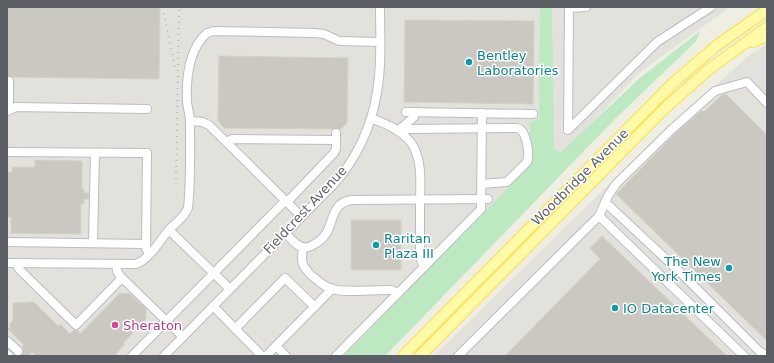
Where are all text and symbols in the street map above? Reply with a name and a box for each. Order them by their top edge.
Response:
place label: Bentley Laboratories [477,48,559,78]
marker: Bentley Laboratories [464,57,474,67]
street label: Woodbridge Avenue [529,126,631,228]
street label: Fieldcrest Avenue [260,163,350,257]
place label: Raritan Plaza III [384,231,434,261]
marker: Raritan Plaza III [371,240,381,250]
place label: The New York Times [650,254,721,284]
marker: The New York Times [724,263,734,273]
place label: IO Datacenter [623,301,715,316]
marker: IO Datacenter [610,303,620,313]
place label: Sheraton [123,318,182,333]
marker: Sheraton [110,320,120,330]

